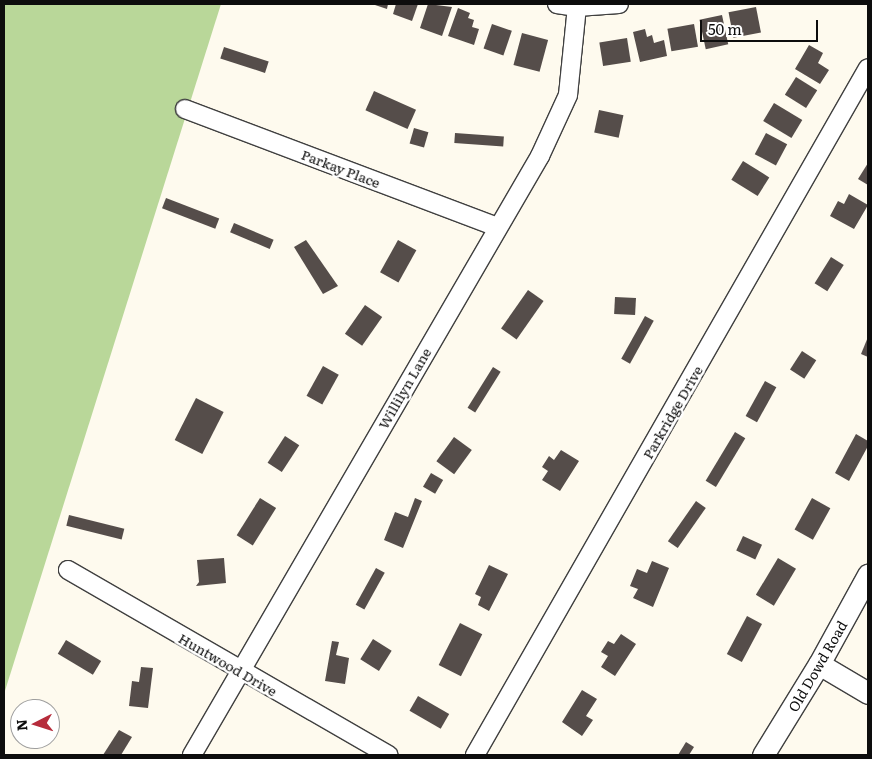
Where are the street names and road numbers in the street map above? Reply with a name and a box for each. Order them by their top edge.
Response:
street label: Parkay Place [299,145,383,191]
street label: Willilyn Lane [374,344,434,432]
street label: Parkridge Drive [639,362,705,462]
street label: Old Dowd Road [784,617,850,715]
street label: Huntwood Drive [176,629,280,699]

